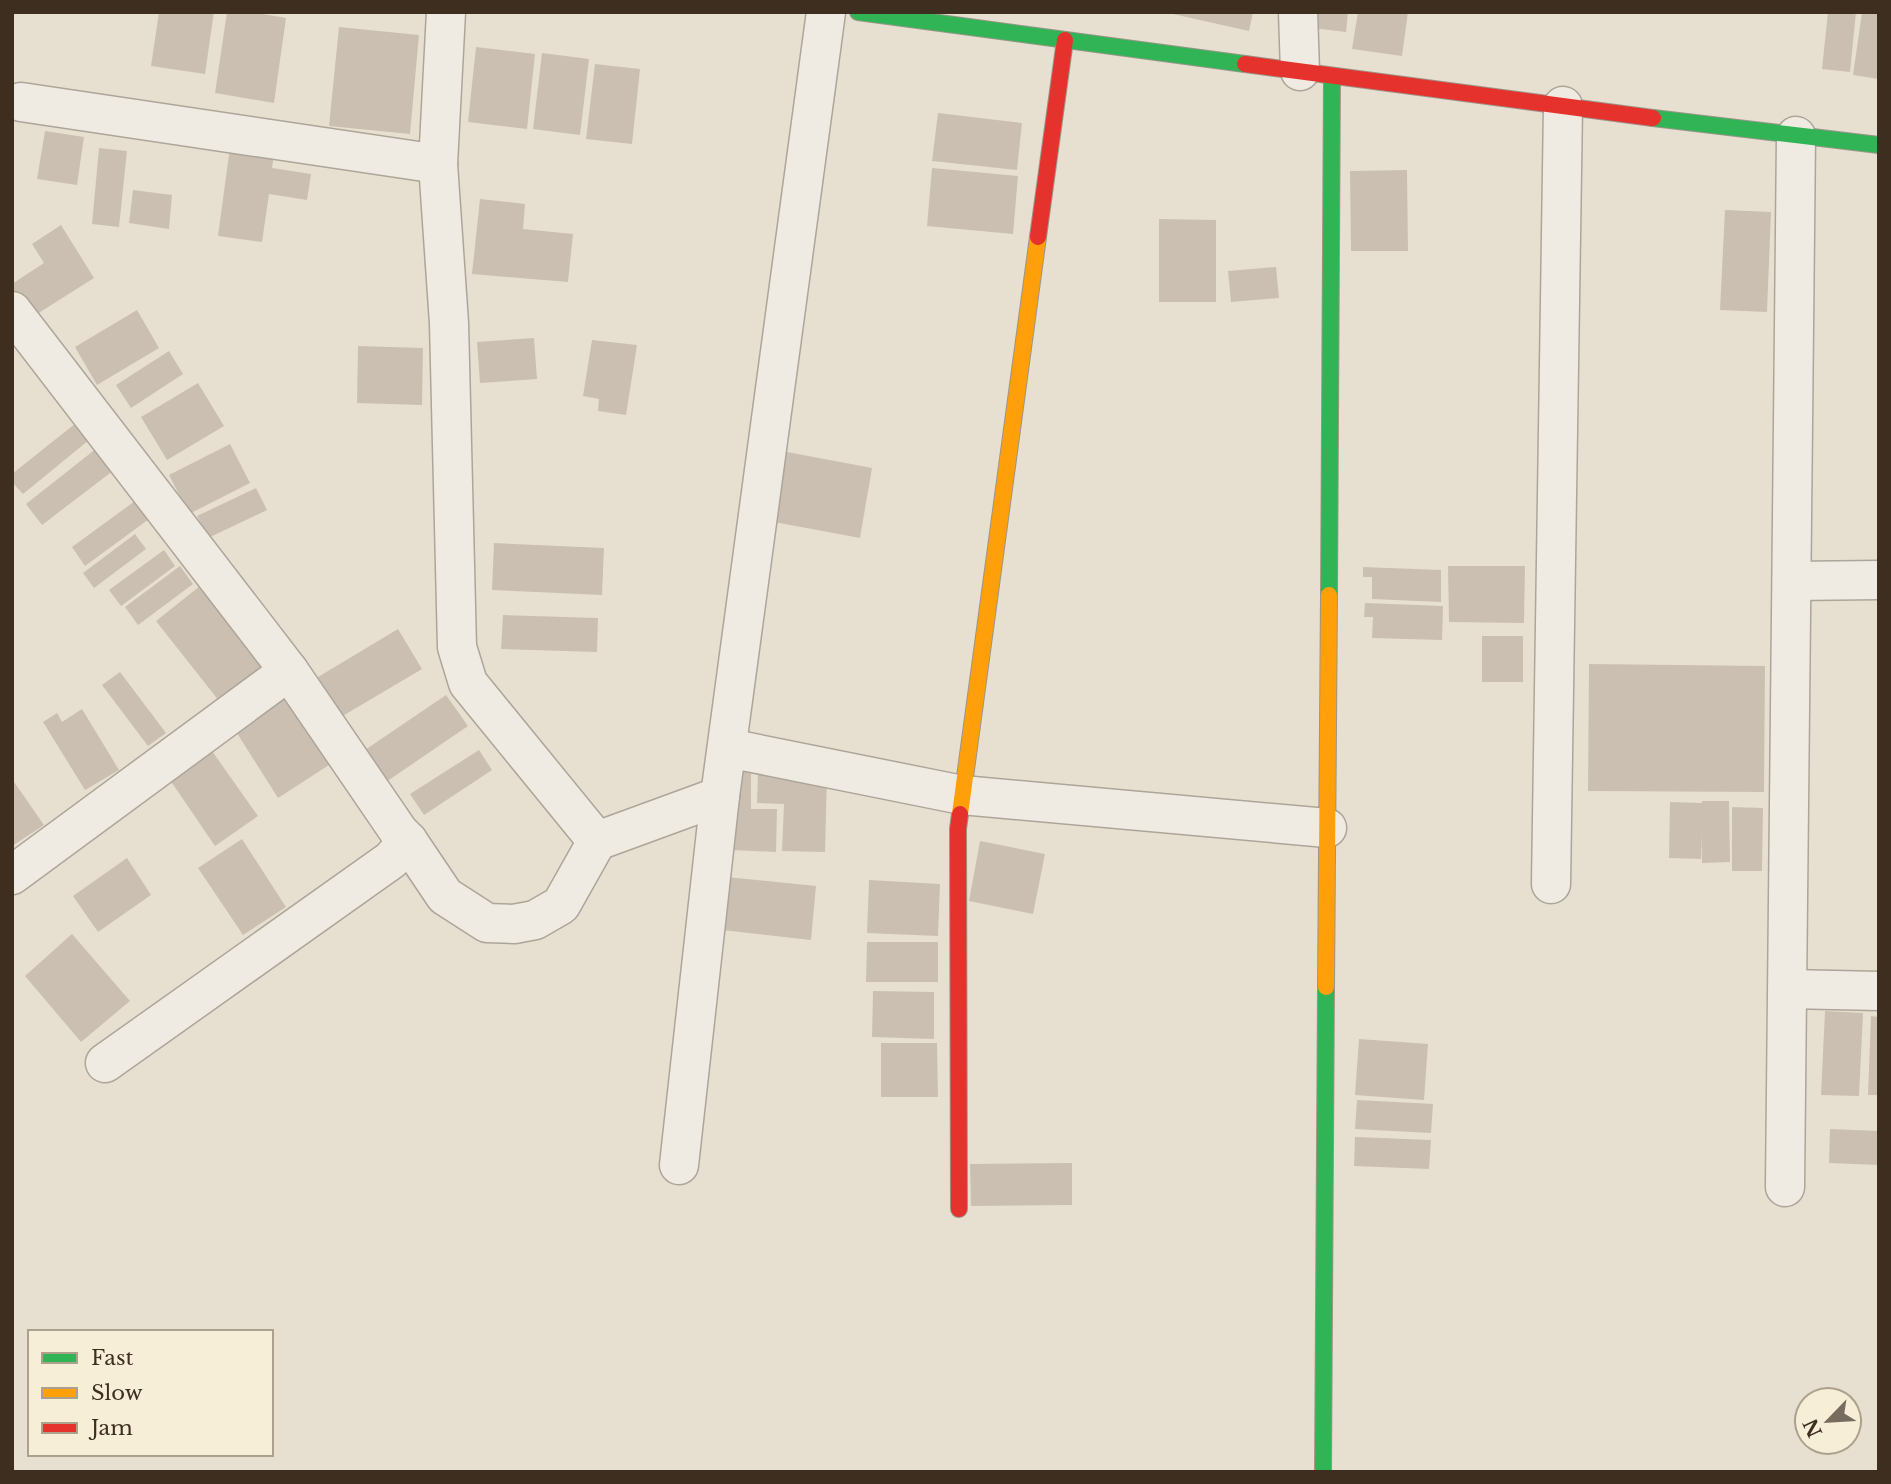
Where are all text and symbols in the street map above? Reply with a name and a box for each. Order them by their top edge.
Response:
legend [28,1330,273,1456]
text: Fast [91,1345,133,1371]
text: Slow [91,1380,143,1406]
north arrow [1793,1386,1863,1456]
text: Jam [88,1415,133,1441]
text: N [1799,1415,1827,1441]

